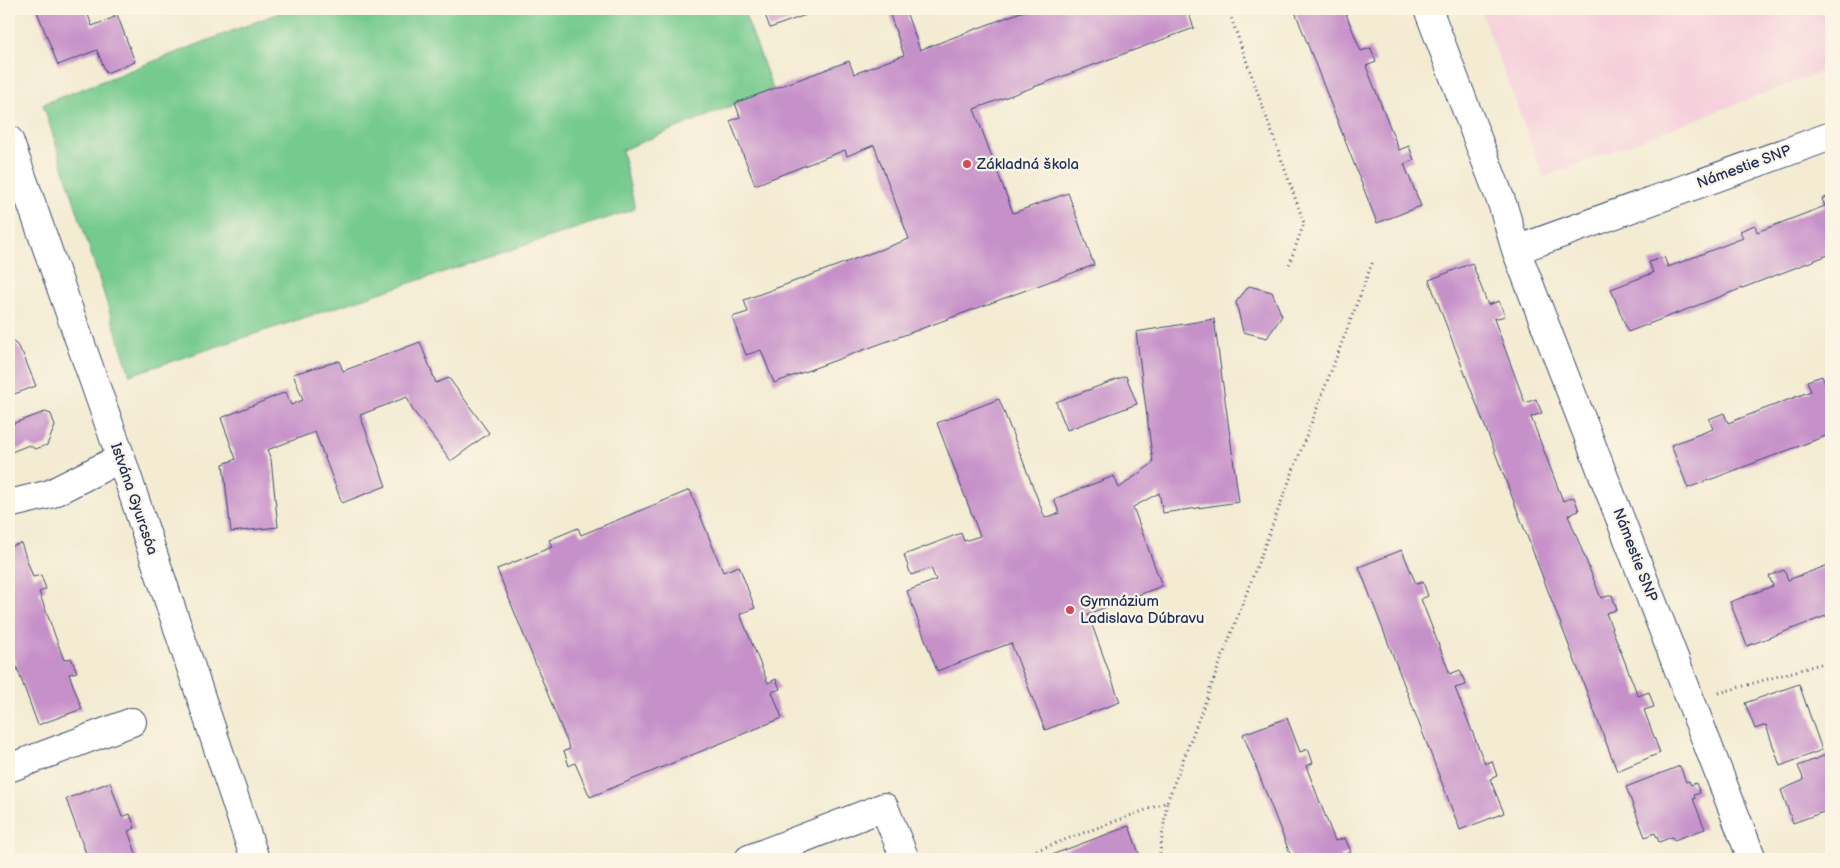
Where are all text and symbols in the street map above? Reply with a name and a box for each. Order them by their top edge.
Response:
street label: Námestie SNP [1694,141,1794,193]
place label: Základná škola [976,155,1079,174]
marker: Základná škola [961,158,973,170]
street label: Istvána Gyurcsóa [106,441,162,557]
street label: Námestie SNP [1608,505,1662,605]
place label: Gymnázium Ladislava Dúbravu [1080,592,1204,628]
marker: Gymnázium Ladislava Dúbravu [1064,604,1076,616]

